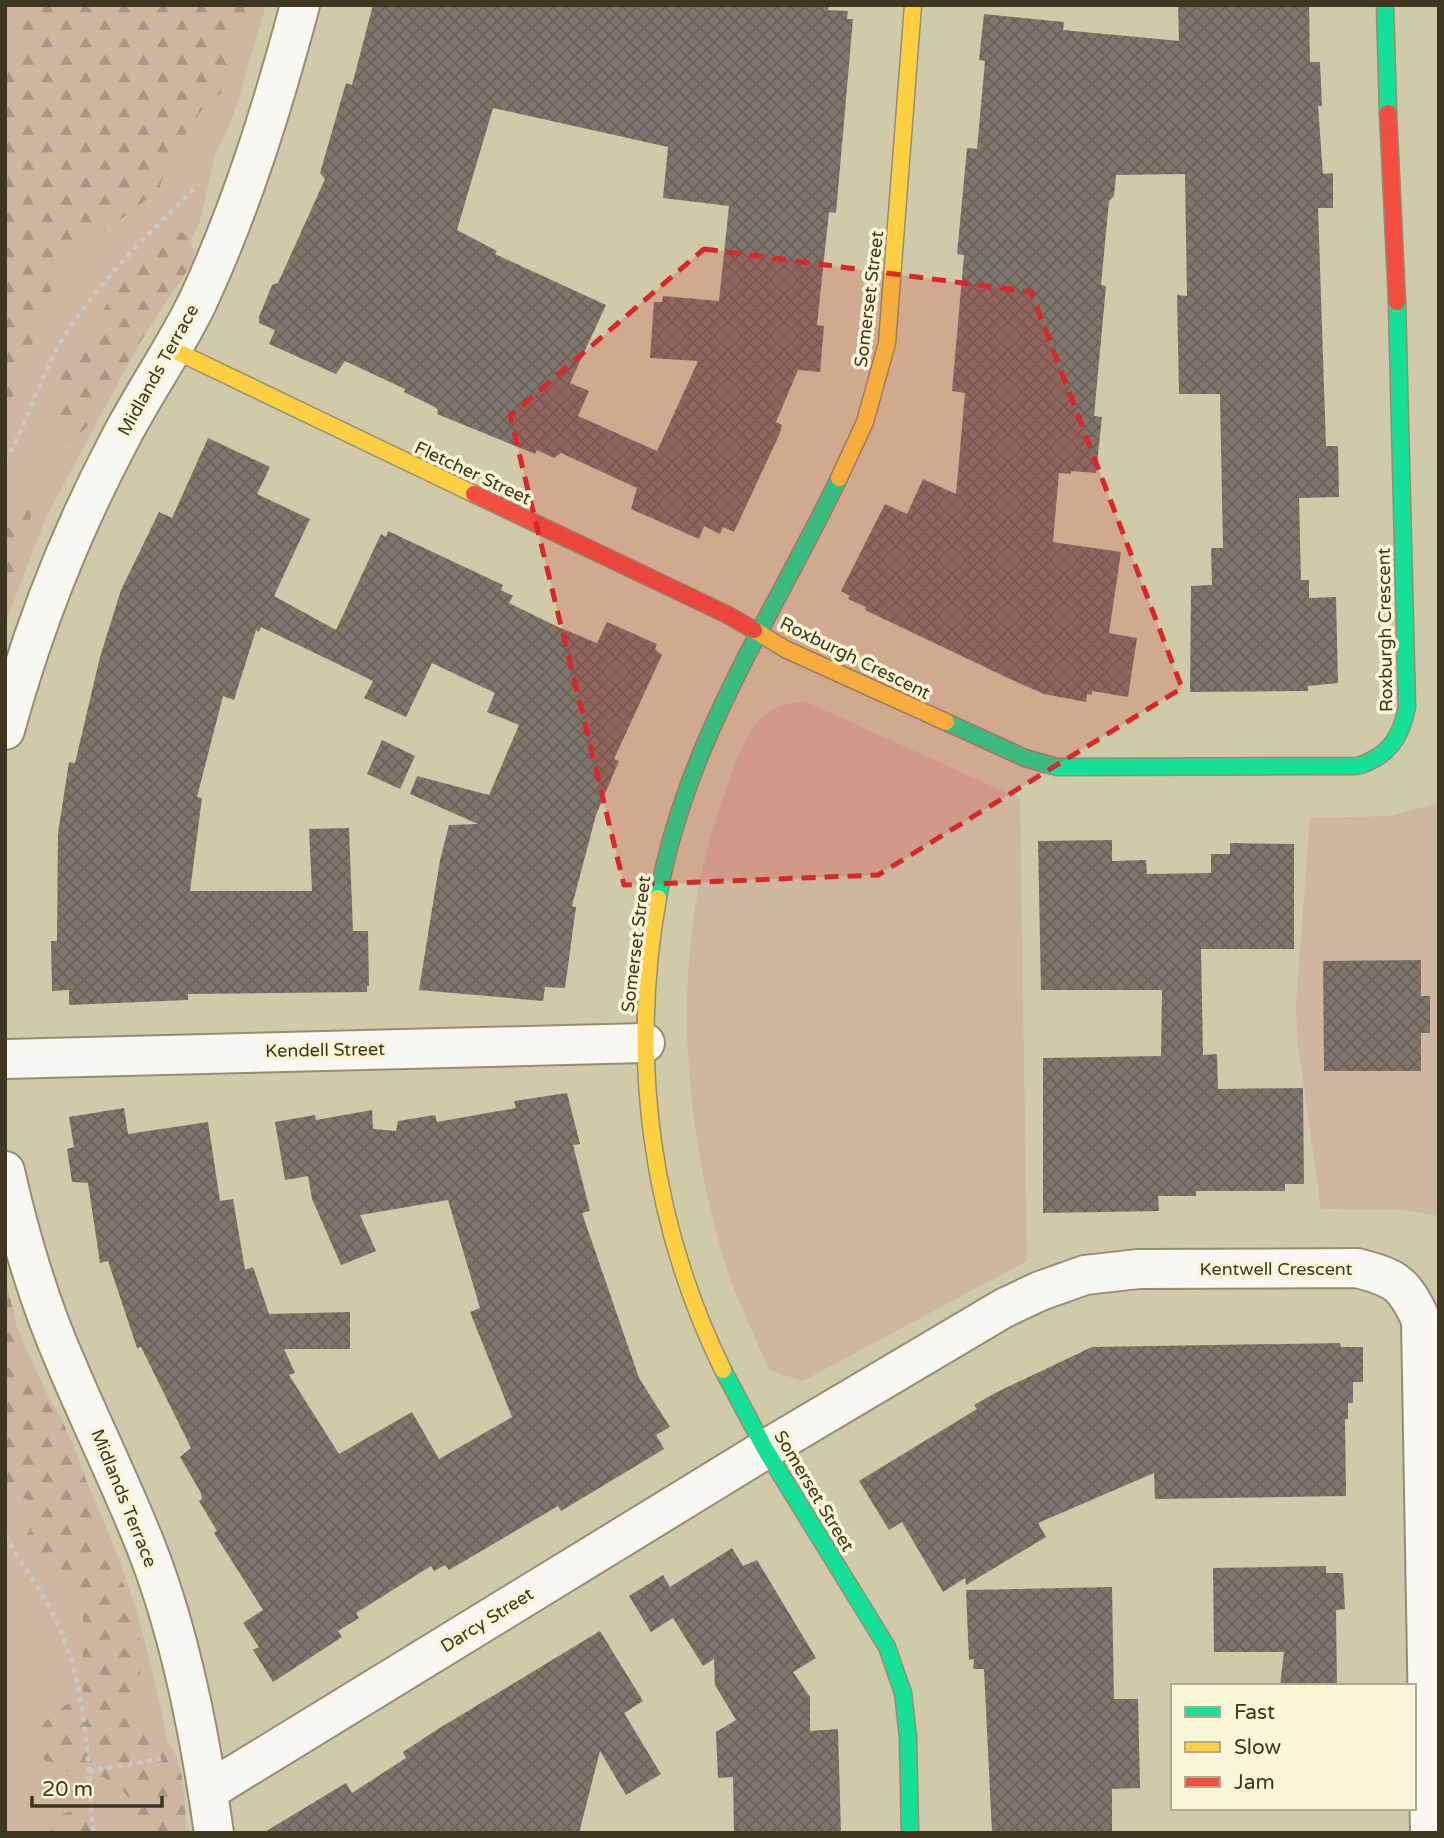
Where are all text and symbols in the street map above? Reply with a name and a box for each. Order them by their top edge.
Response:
street label: Somerset Street [850,229,888,369]
street label: Midlands Terrace [113,300,203,440]
street label: Fletcher Street [411,436,535,510]
street label: Roxburgh Crescent [1373,548,1397,712]
street label: Roxburgh Crescent [776,612,934,704]
street label: Somerset Street [617,874,655,1014]
street label: Kendell Street [265,1038,385,1062]
street label: Kentwell Crescent [1200,1258,1353,1280]
street label: Midlands Terrace [86,1426,162,1570]
street label: Somerset Street [769,1426,859,1556]
street label: Darcy Street [436,1583,538,1657]
legend [1171,1684,1416,1810]
text: Fast [1234,1700,1275,1725]
text: Slow [1234,1735,1282,1760]
scale bar [32,1764,161,1808]
text: Jam [1234,1770,1275,1795]
text: 20 m [42,1777,93,1802]

